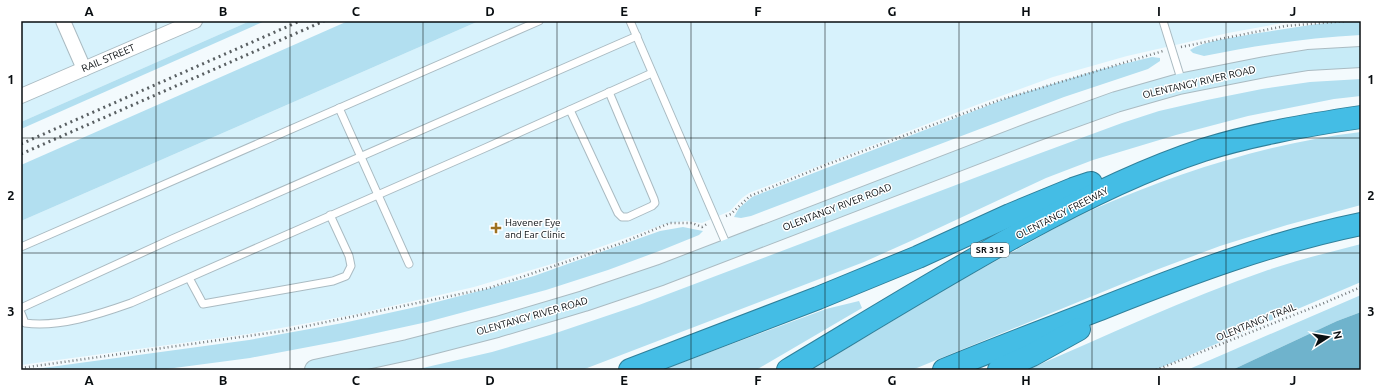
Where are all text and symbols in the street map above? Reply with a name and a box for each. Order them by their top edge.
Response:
text: A [84,4,94,18]
text: B [219,4,228,18]
text: C [352,4,361,18]
text: D [485,4,495,18]
text: E [620,4,628,18]
text: F [754,4,762,18]
text: G [888,4,897,18]
text: H [1021,4,1031,18]
text: I [1157,4,1161,18]
text: J [1290,4,1296,18]
street label: RAIL STREET [80,42,137,74]
street label: OLENTANGY RIVER ROAD [1141,64,1257,100]
text: 1 [7,72,15,86]
text: 1 [1367,72,1375,86]
street label: OLENTANGY RIVER ROAD [781,181,893,233]
street label: OLENTANGY FREEWAY [1014,185,1110,241]
text: 2 [7,188,15,202]
text: 2 [1367,188,1375,202]
place label: Havener Eye and Ear Clinic [505,217,565,240]
marker: Havener Eye and Ear Clinic [490,222,502,234]
road number: SR 315 [971,243,1009,257]
street label: OLENTANGY RIVER ROAD [475,295,589,337]
street label: OLENTANGY TRAIL [1214,301,1298,343]
text: 3 [7,304,15,318]
text: 3 [1367,304,1375,318]
north arrow [1308,317,1348,357]
text: N [1331,330,1345,340]
text: A [84,373,94,387]
text: B [219,373,228,387]
text: C [352,373,361,387]
text: D [485,373,495,387]
text: E [620,373,628,387]
text: F [754,373,762,387]
text: G [888,373,897,387]
text: H [1021,373,1031,387]
text: I [1157,373,1161,387]
text: J [1290,373,1296,387]

